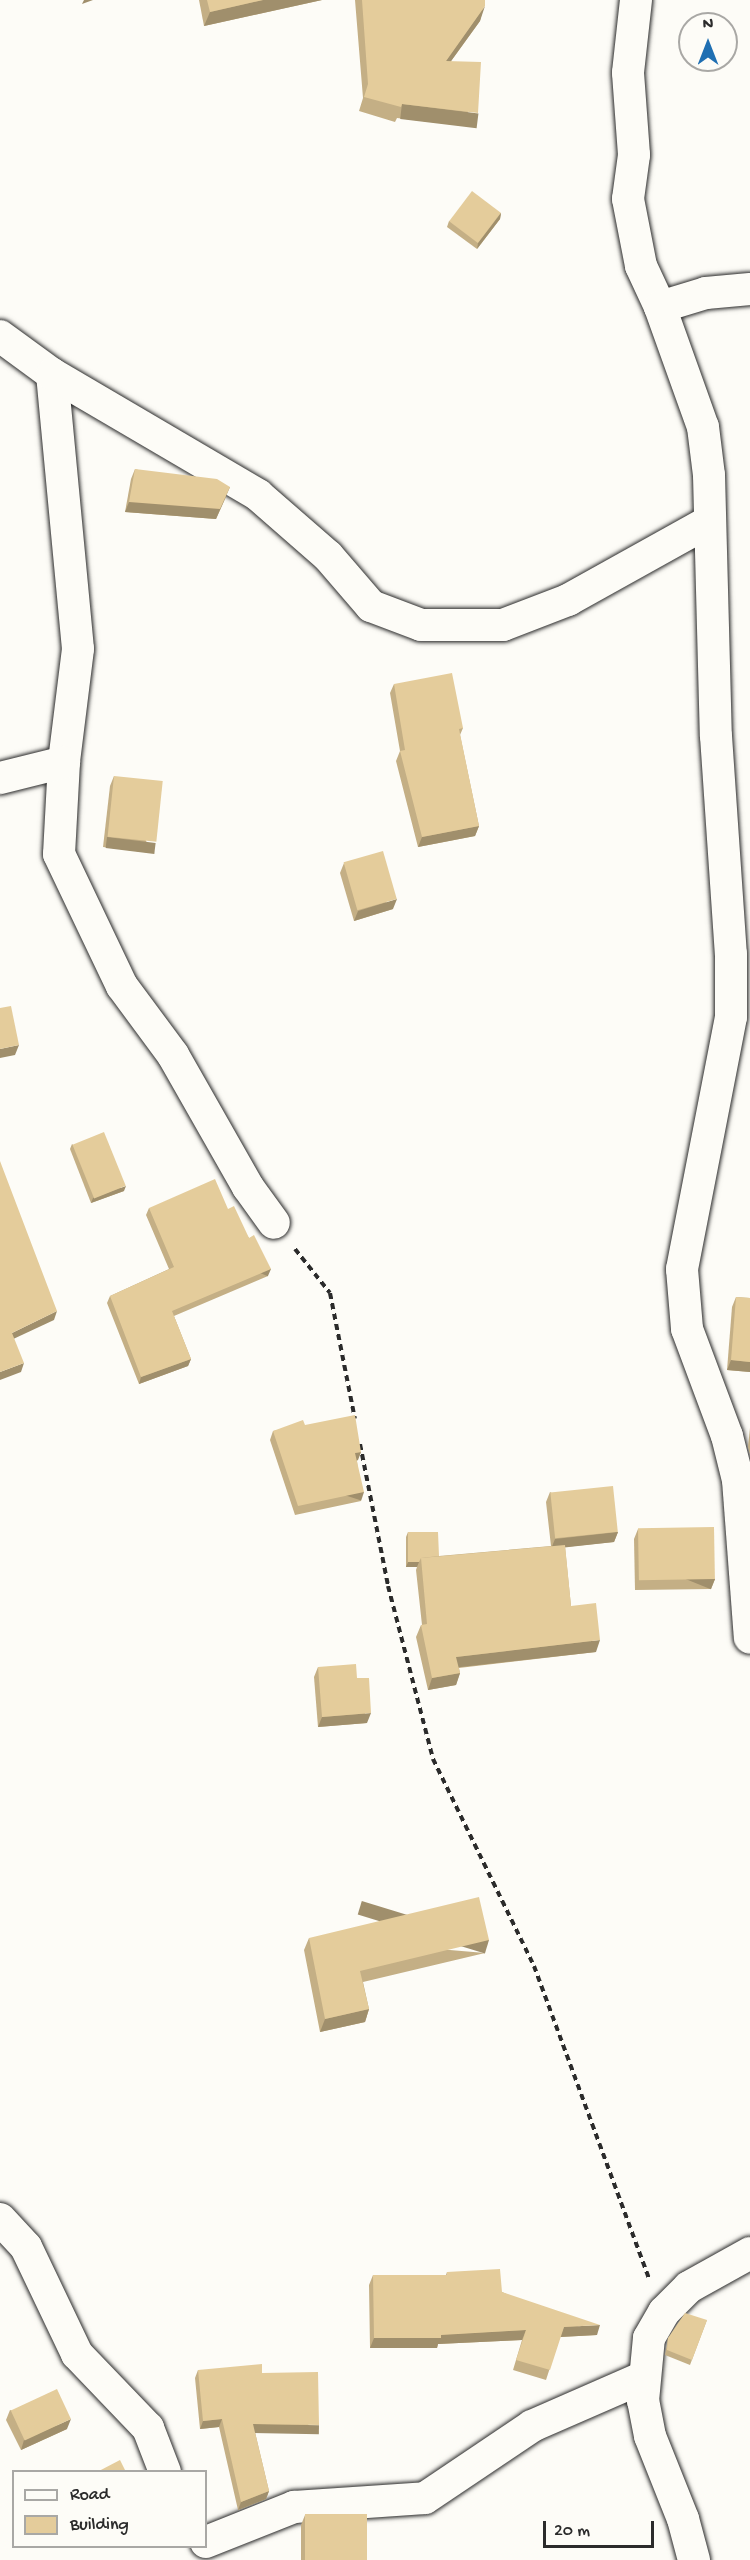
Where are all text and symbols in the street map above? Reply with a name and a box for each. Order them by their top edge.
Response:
north arrow [678,12,738,72]
text: N [703,16,713,35]
legend [12,2470,207,2548]
text: Road [70,2485,109,2506]
scale bar [546,2509,657,2547]
text: Building [70,2515,129,2536]
text: 20 m [554,2521,590,2542]

